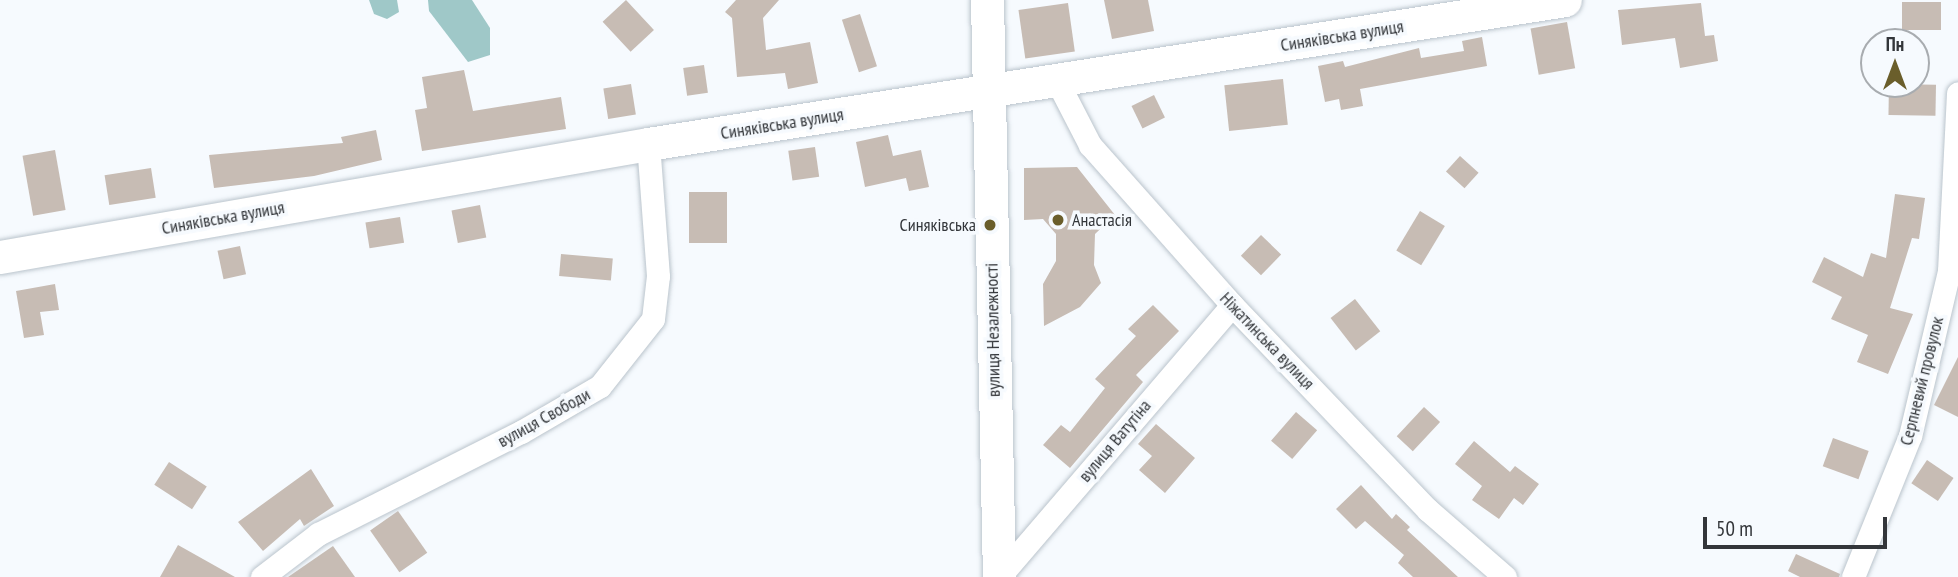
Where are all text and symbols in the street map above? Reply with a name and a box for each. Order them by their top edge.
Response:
street label: Синяківська вулиця [1279,16,1405,56]
north arrow [1860,28,1930,98]
text: Пн [1886,32,1904,56]
street label: Синяківська вулиця [719,104,845,144]
street label: Синяківська вулиця [160,197,286,239]
place label: Анастасія [1072,209,1132,231]
marker: Анастасія [1050,212,1066,228]
place label: Синяківська [900,214,976,236]
marker: Синяківська [982,217,998,233]
street label: вулиця Незалежності [981,263,1005,397]
street label: Ніжатинська вулиця [1215,288,1319,394]
street label: Серпневий провулок [1896,314,1948,448]
street label: вулиця Свободи [494,384,594,452]
street label: вулиця Ватутіна [1074,395,1156,487]
scale bar [1706,504,1890,548]
text: 50 m [1716,515,1753,542]

